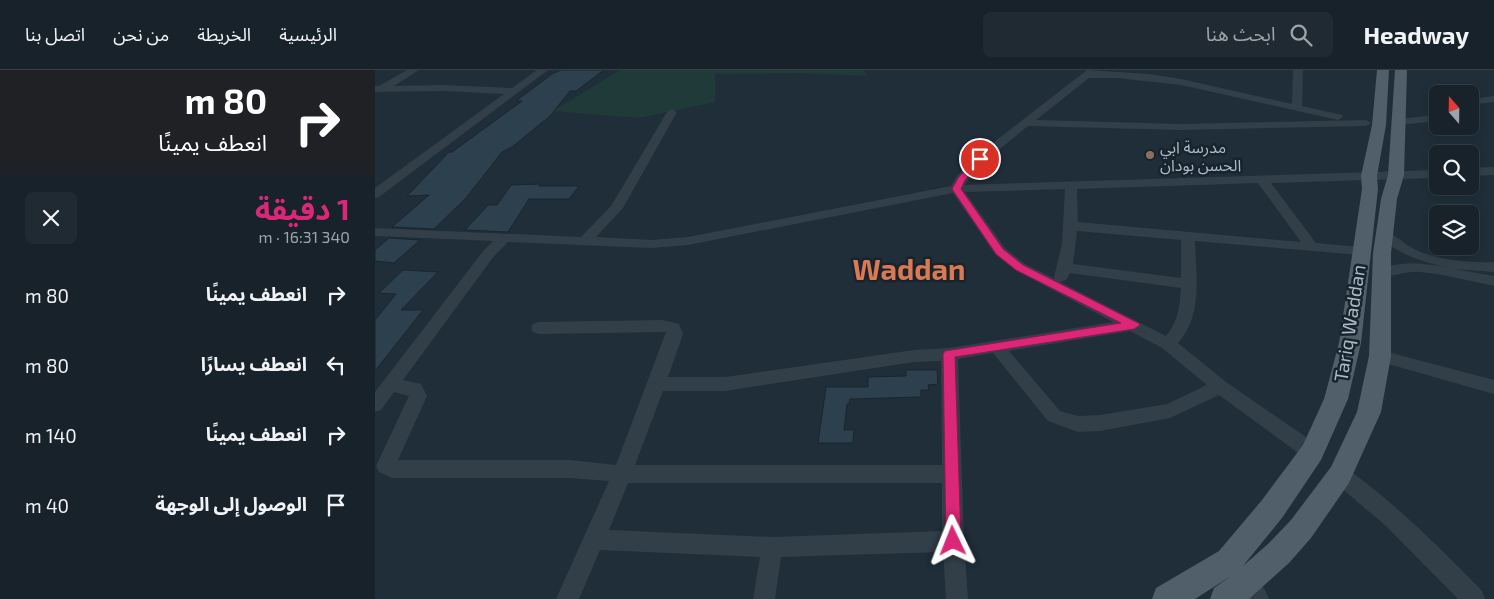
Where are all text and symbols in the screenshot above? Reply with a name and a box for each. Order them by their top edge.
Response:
search box [983,12,1333,57]
text: Headway [1363,20,1469,49]
icon: search [1287,21,1315,49]
text: ابحث هنا [1206,22,1275,45]
text: اتصل بنا [25,23,85,45]
text: من نحن [113,23,169,45]
text: الخريطة [197,23,251,45]
text: الرئيسية [279,23,337,45]
text: 80 m [185,79,267,121]
north arrow [1429,85,1479,135]
map controls [1429,85,1479,255]
icon: right [285,90,350,155]
text: انعطف يمينًا [158,129,267,155]
place label: مدرسة ابي الحسن بودان [1160,137,1241,175]
pin [959,138,1001,180]
icon: arrive [966,145,994,173]
button: search [1429,145,1479,195]
marker: مدرسة ابي الحسن بودان [1144,149,1156,161]
text: 1 دقيقة [255,190,350,226]
button: close [25,192,77,244]
button: layers [1429,205,1479,255]
text: 340 m · 16:31 [259,227,350,246]
district label: Waddan [852,251,966,286]
street label: Tariq Waddan [1328,263,1370,383]
icon: right [322,281,350,309]
text: انعطف يمينًا [206,282,307,305]
text: 80 m [25,284,69,307]
icon: left [322,351,350,379]
text: انعطف يسارًا [201,352,307,375]
text: 80 m [25,354,69,377]
icon: right [322,421,350,449]
text: انعطف يمينًا [206,422,307,445]
text: 140 m [25,424,77,447]
icon: arrive [322,491,350,519]
text: الوصول إلى الوجهة [155,492,307,515]
text: 40 m [25,494,69,517]
position arrow [926,514,978,566]

